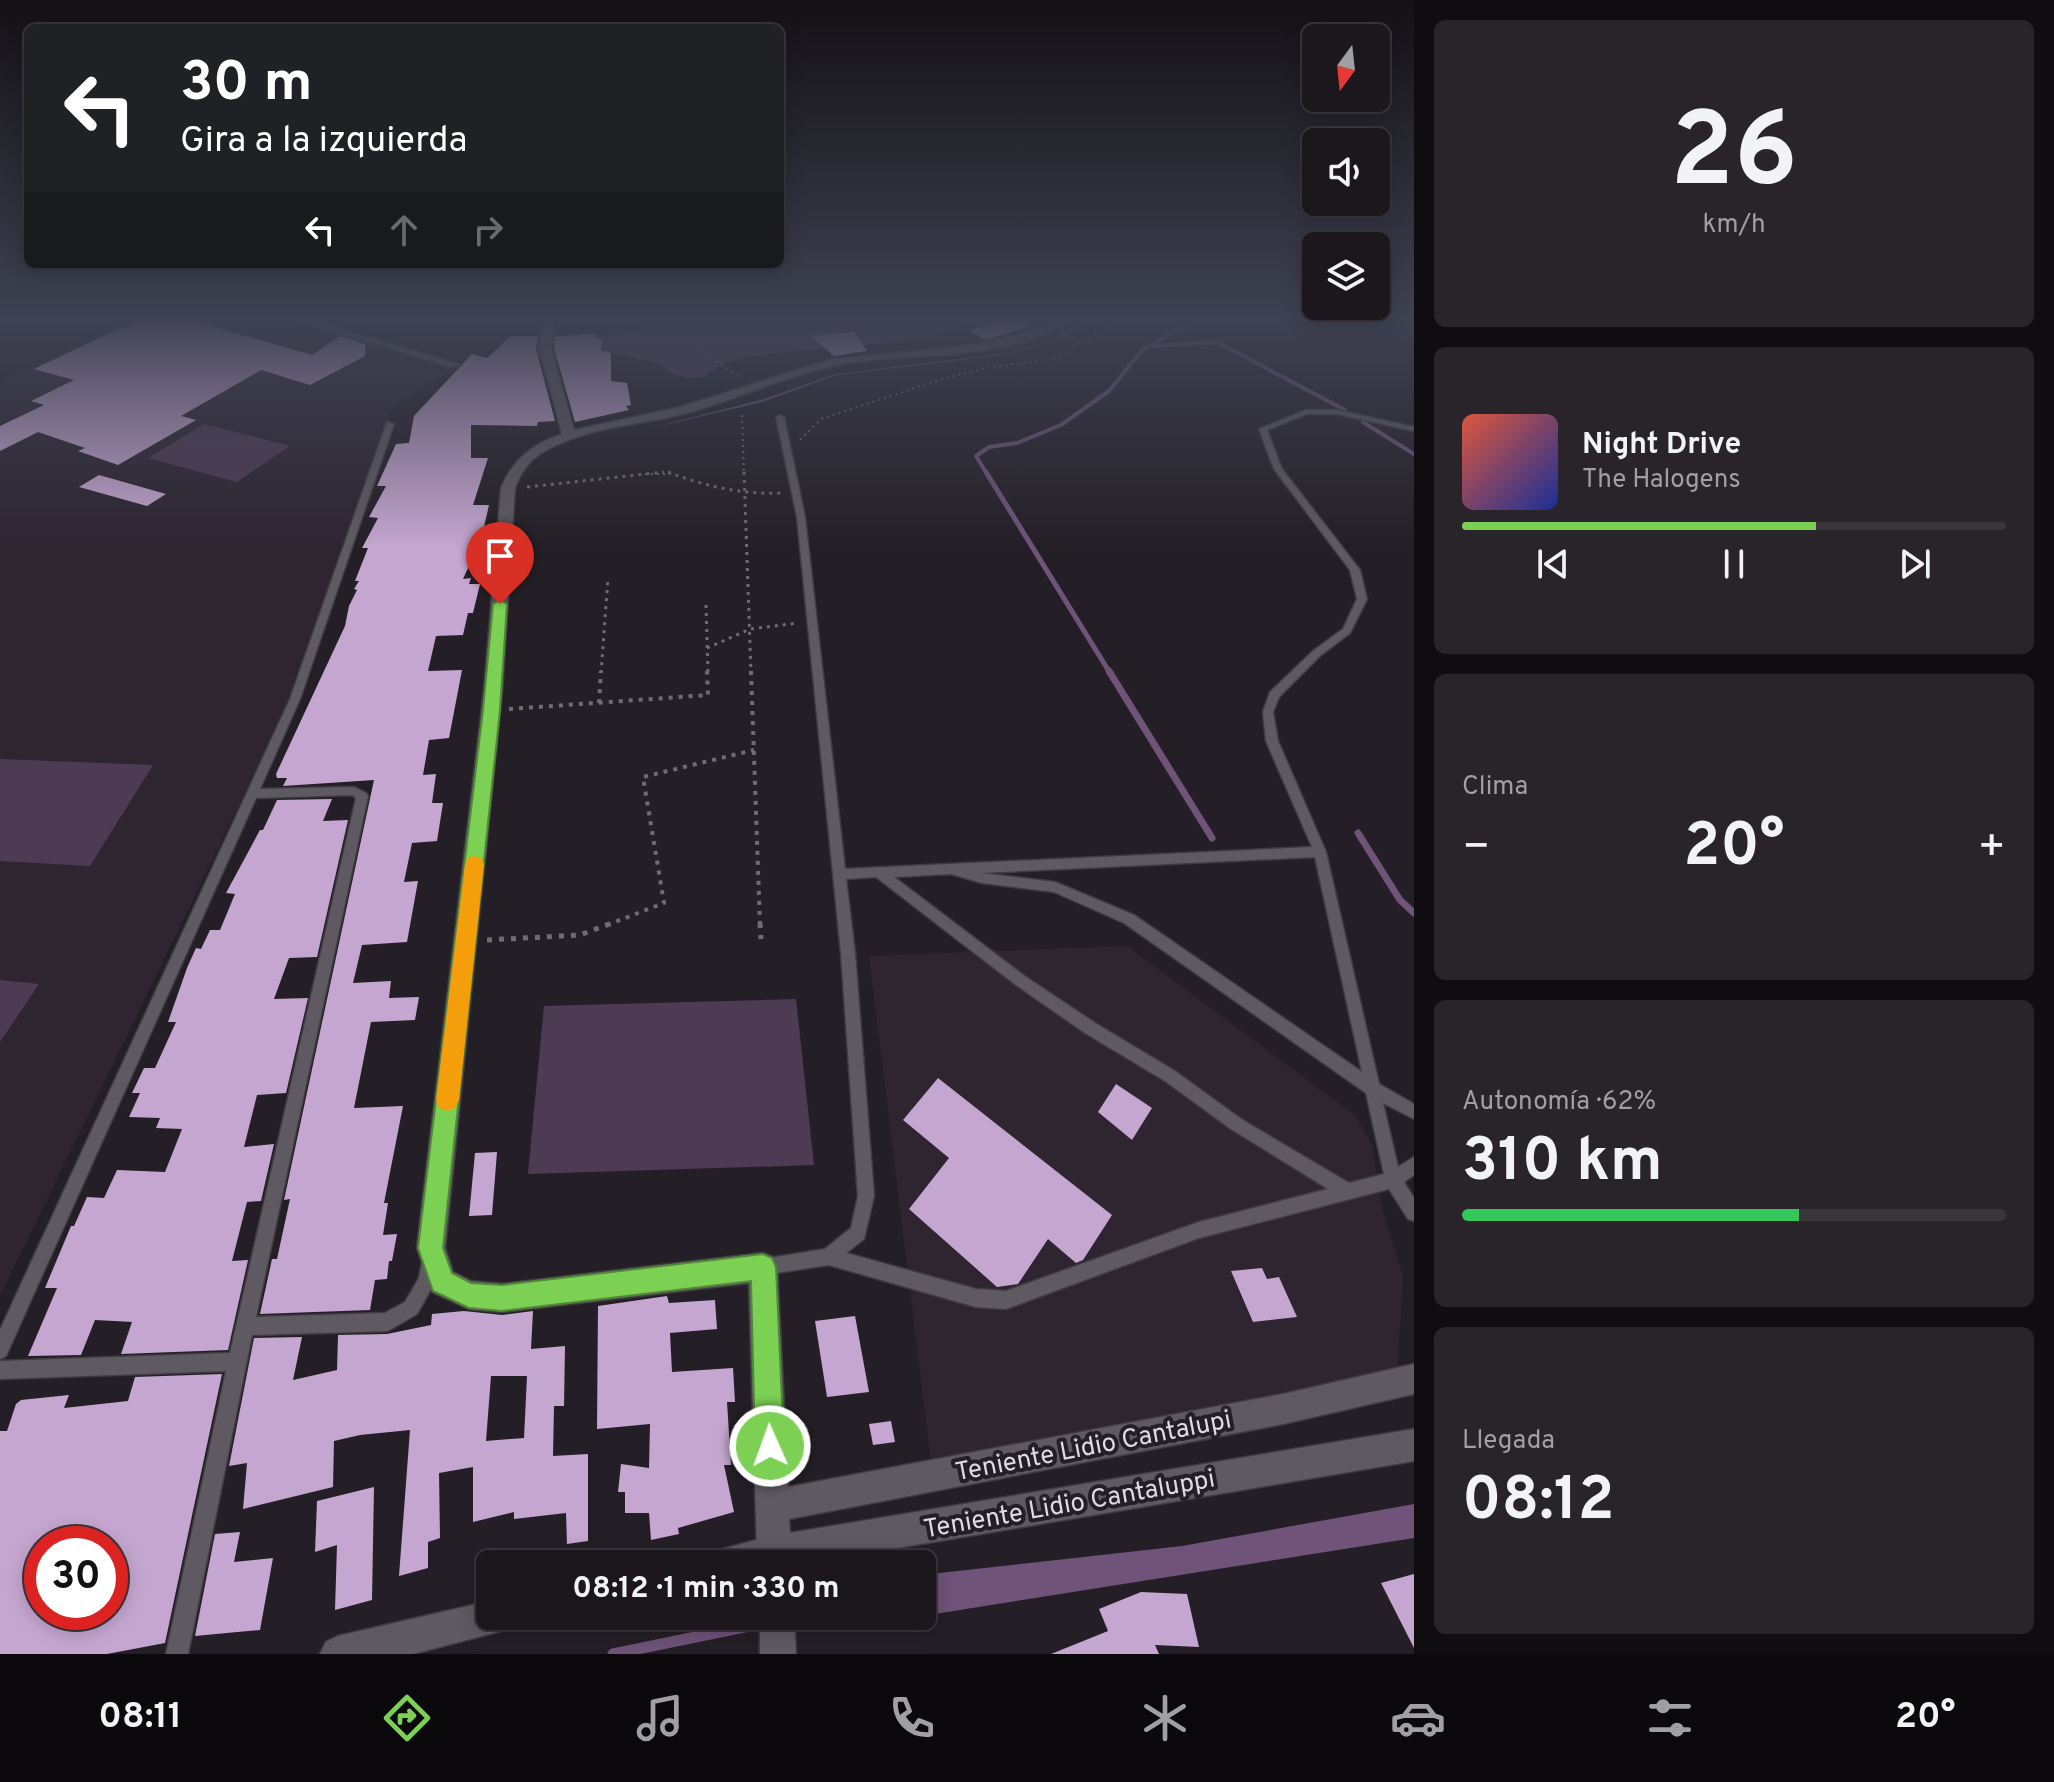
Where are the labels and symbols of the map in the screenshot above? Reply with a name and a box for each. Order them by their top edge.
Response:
north arrow [1302,24,1390,112]
pin [466,522,534,604]
position arrow [728,1404,812,1488]
street label: Teniente Lidio Cantalupi [953,1404,1234,1490]
street label: Teniente Lidio Cantaluppi [921,1464,1218,1547]
speed limit sign: 30 [24,1526,128,1630]

